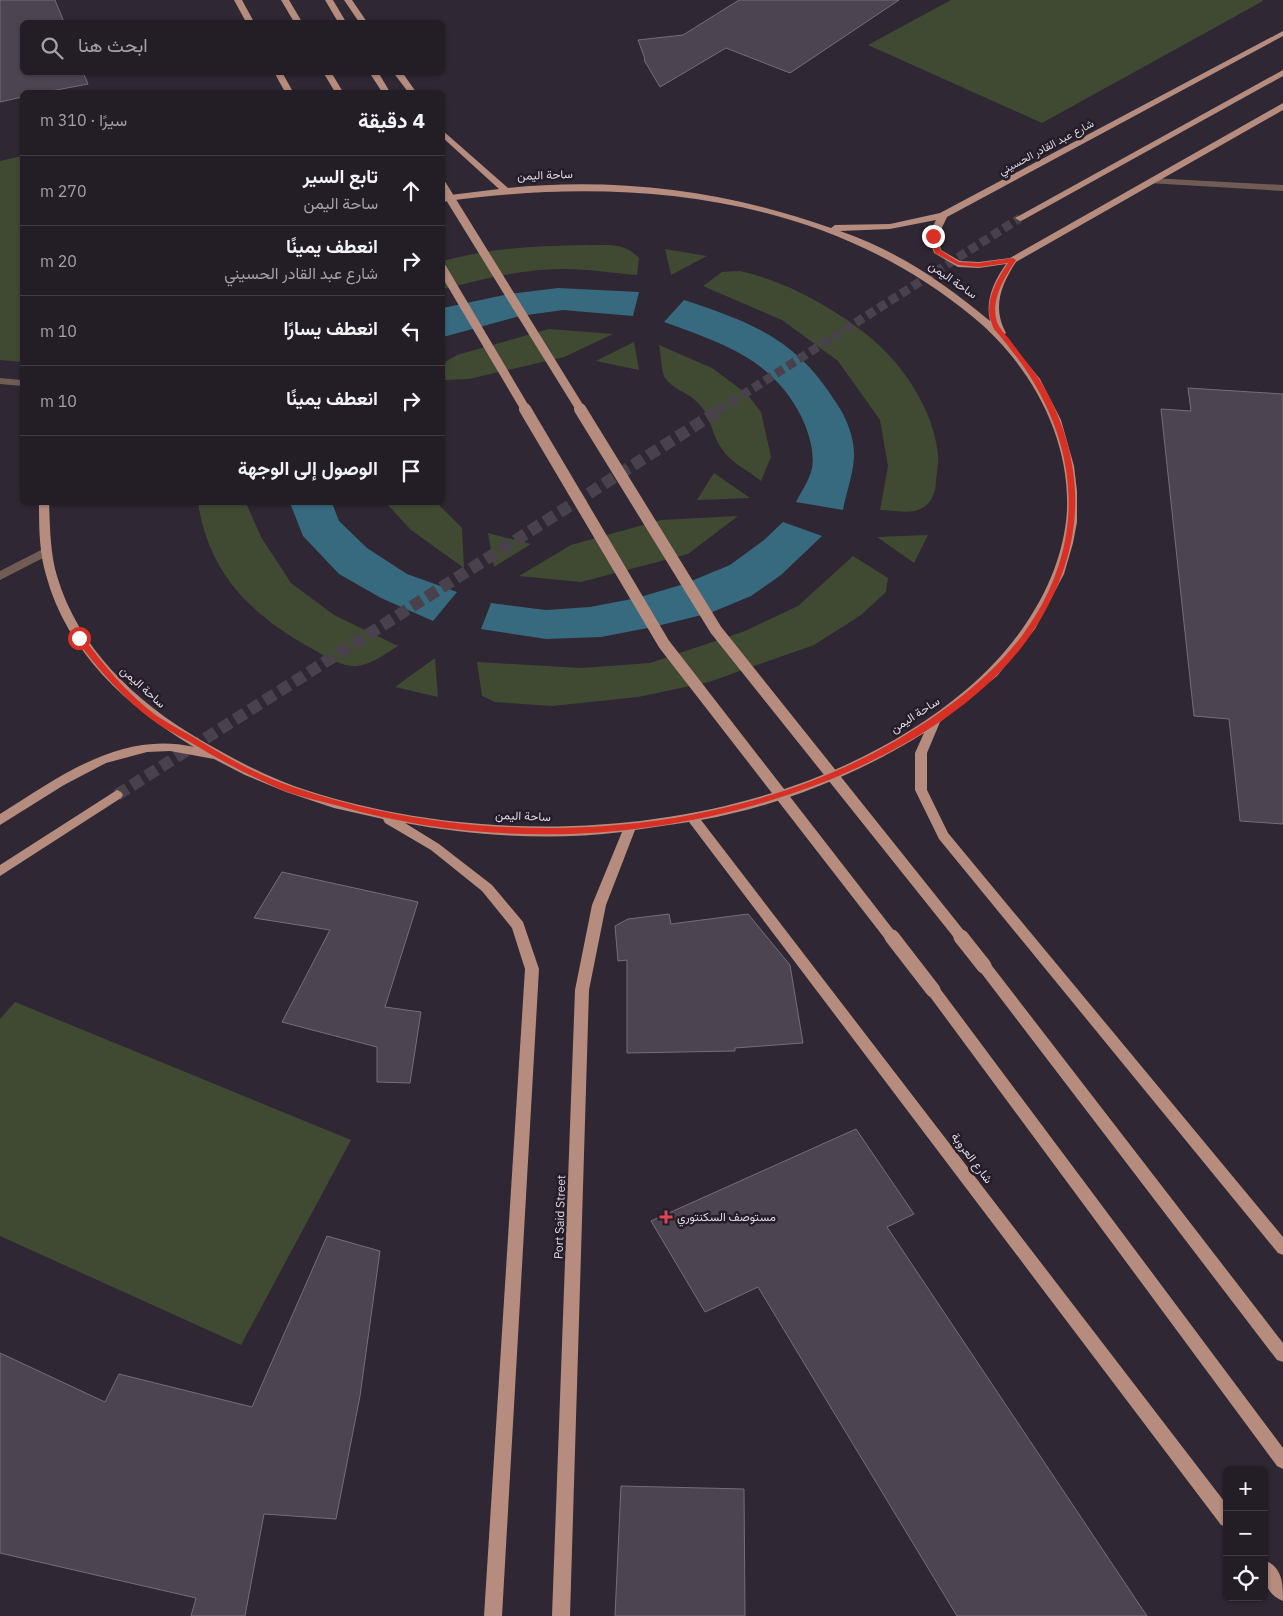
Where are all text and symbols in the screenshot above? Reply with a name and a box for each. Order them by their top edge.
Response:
search box [20,20,445,75]
text: ابحث هنا [78,33,148,57]
icon: search [38,34,66,62]
text: 4 دقيقة [358,106,425,134]
text: سيرًا · 310 m [40,110,127,130]
street label: شارع عبد القادر الحسيني [996,116,1098,181]
text: تابع السير [303,164,378,188]
street label: ساحة اليمن [517,166,573,184]
icon: ahead [397,177,425,205]
text: 270 m [40,181,87,201]
text: ساحة اليمن [304,193,378,213]
route end [922,225,945,248]
text: انعطف يمينًا [286,234,378,258]
icon: right [397,247,425,275]
text: 20 m [40,251,77,271]
street label: ساحة اليمن [926,257,980,303]
text: شارع عبد القادر الحسيني [224,263,378,283]
text: انعطف يسارًا [284,316,378,340]
icon: left [397,317,425,345]
text: 10 m [40,321,77,341]
text: انعطف يمينًا [286,386,378,410]
icon: right [397,387,425,415]
text: 10 m [40,391,77,411]
text: الوصول إلى الوجهة [238,456,378,480]
icon: arrive [397,457,425,485]
route start [68,627,91,650]
street label: ساحة اليمن [117,662,169,712]
street label: ساحة اليمن [887,693,943,737]
street label: ساحة اليمن [495,807,551,825]
street label: شارع العروبة [947,1129,996,1187]
street label: Port Said Street [551,1175,568,1259]
place label: مستوصف السكنتوري [677,1209,776,1227]
marker: مستوصف السكنتوري [659,1210,673,1224]
map controls [1223,1466,1268,1601]
button: + [1223,1466,1268,1511]
button: − [1223,1511,1268,1556]
button: locate [1223,1556,1268,1601]

